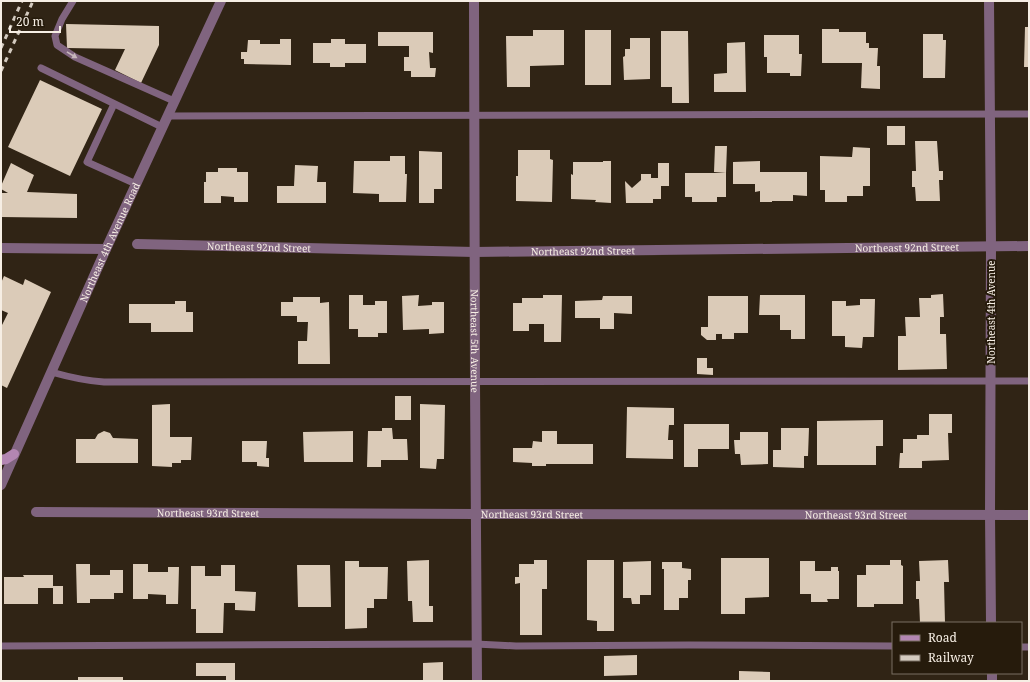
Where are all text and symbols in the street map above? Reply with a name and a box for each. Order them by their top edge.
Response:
scale bar [10,8,60,34]
text: 20 m [16,13,44,30]
one-way arrow [67,51,77,59]
street label: Northeast 4th Avenue Road [76,180,143,304]
street label: Northeast 92nd Street [207,239,312,255]
street label: Northeast 92nd Street [855,240,959,255]
street label: Northeast 92nd Street [531,243,635,258]
street label: Northeast 4th Avenue [984,260,998,364]
street label: Northeast 5th Avenue [468,289,482,393]
street label: Northeast 93rd Street [157,506,260,520]
street label: Northeast 93rd Street [481,507,584,521]
street label: Northeast 93rd Street [805,508,908,522]
legend [892,622,1022,674]
text: Road [928,629,958,646]
text: Railway [928,649,974,666]

